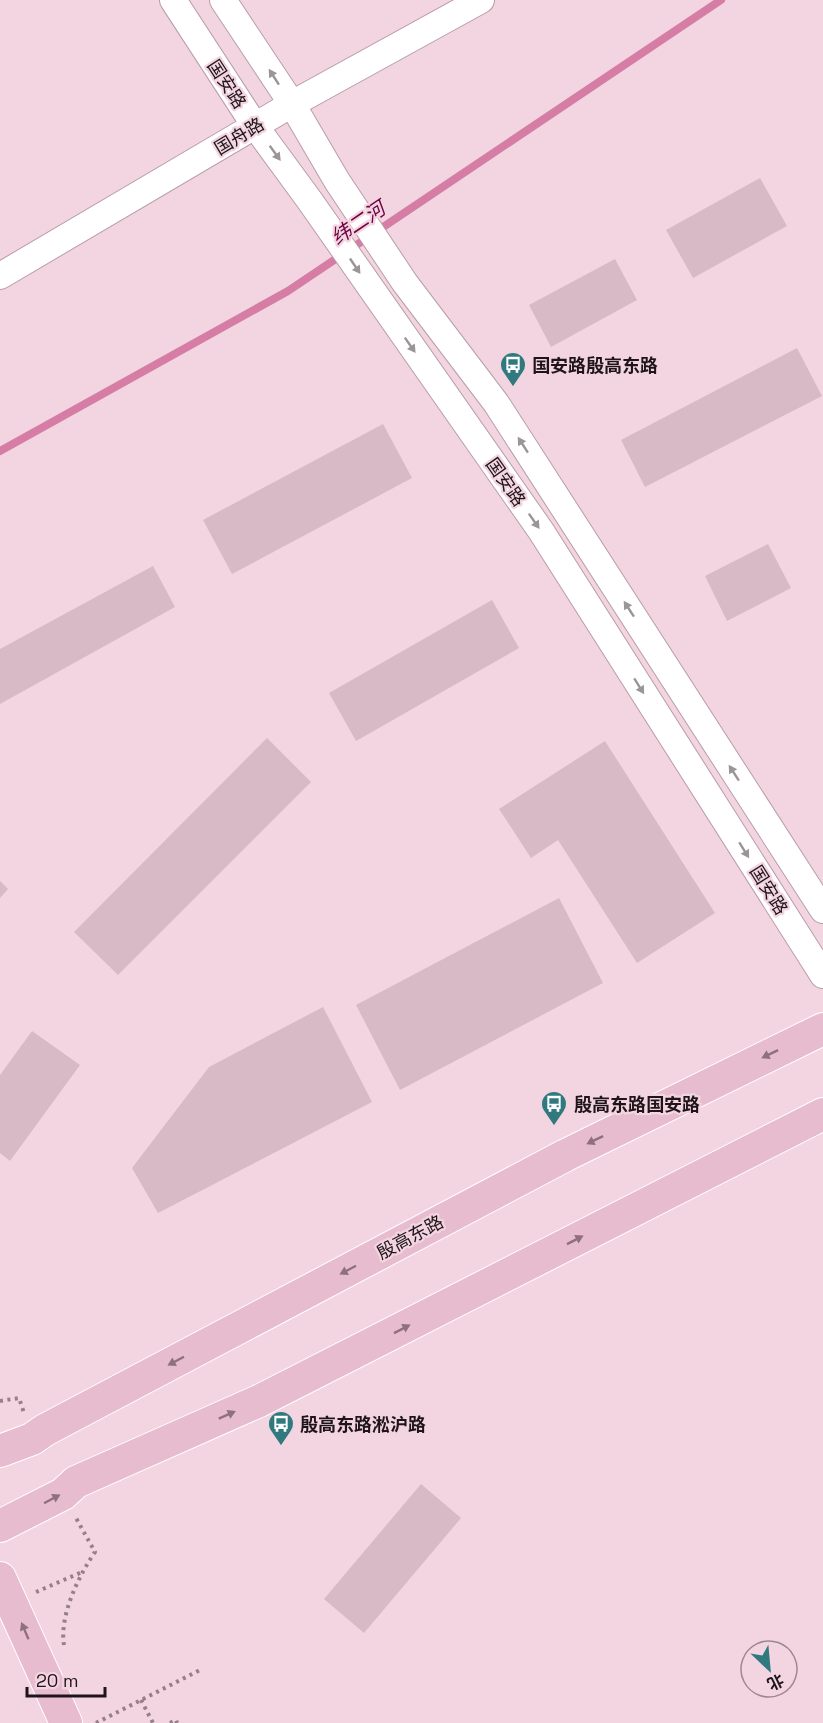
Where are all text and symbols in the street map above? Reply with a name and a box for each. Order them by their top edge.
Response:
street label: 国安路 [203,55,251,113]
one-way arrow [269,69,280,85]
street label: 国舟路 [210,112,268,160]
one-way arrow [269,145,281,161]
water label: 纬二河 [326,193,393,251]
one-way arrow [349,258,360,275]
one-way arrow [403,338,415,353]
bus stop icon: 国安路殷高东路 [498,350,528,388]
place label: 国安路殷高东路 [532,354,658,377]
one-way arrow [518,437,529,453]
street label: 国安路 [481,453,531,511]
one-way arrow [528,513,540,529]
one-way arrow [623,600,634,617]
one-way arrow [634,678,645,694]
one-way arrow [729,764,740,781]
one-way arrow [738,842,749,858]
street label: 国安路 [745,861,793,919]
one-way arrow [762,1050,779,1059]
bus stop icon: 殷高东路国安路 [539,1089,569,1127]
place label: 殷高东路国安路 [574,1093,700,1116]
one-way arrow [587,1136,604,1145]
street label: 殷高东路 [373,1210,447,1264]
one-way arrow [567,1235,584,1245]
one-way arrow [340,1265,357,1275]
one-way arrow [393,1324,410,1333]
one-way arrow [167,1356,184,1366]
bus stop icon: 殷高东路淞沪路 [266,1409,296,1447]
one-way arrow [218,1410,236,1420]
place label: 殷高东路淞沪路 [300,1413,426,1436]
one-way arrow [44,1494,61,1504]
one-way arrow [20,1622,30,1640]
north arrow [739,1639,799,1699]
scale bar [27,1660,105,1698]
text: 20 m [36,1669,79,1692]
text: 北 [764,1669,787,1695]

